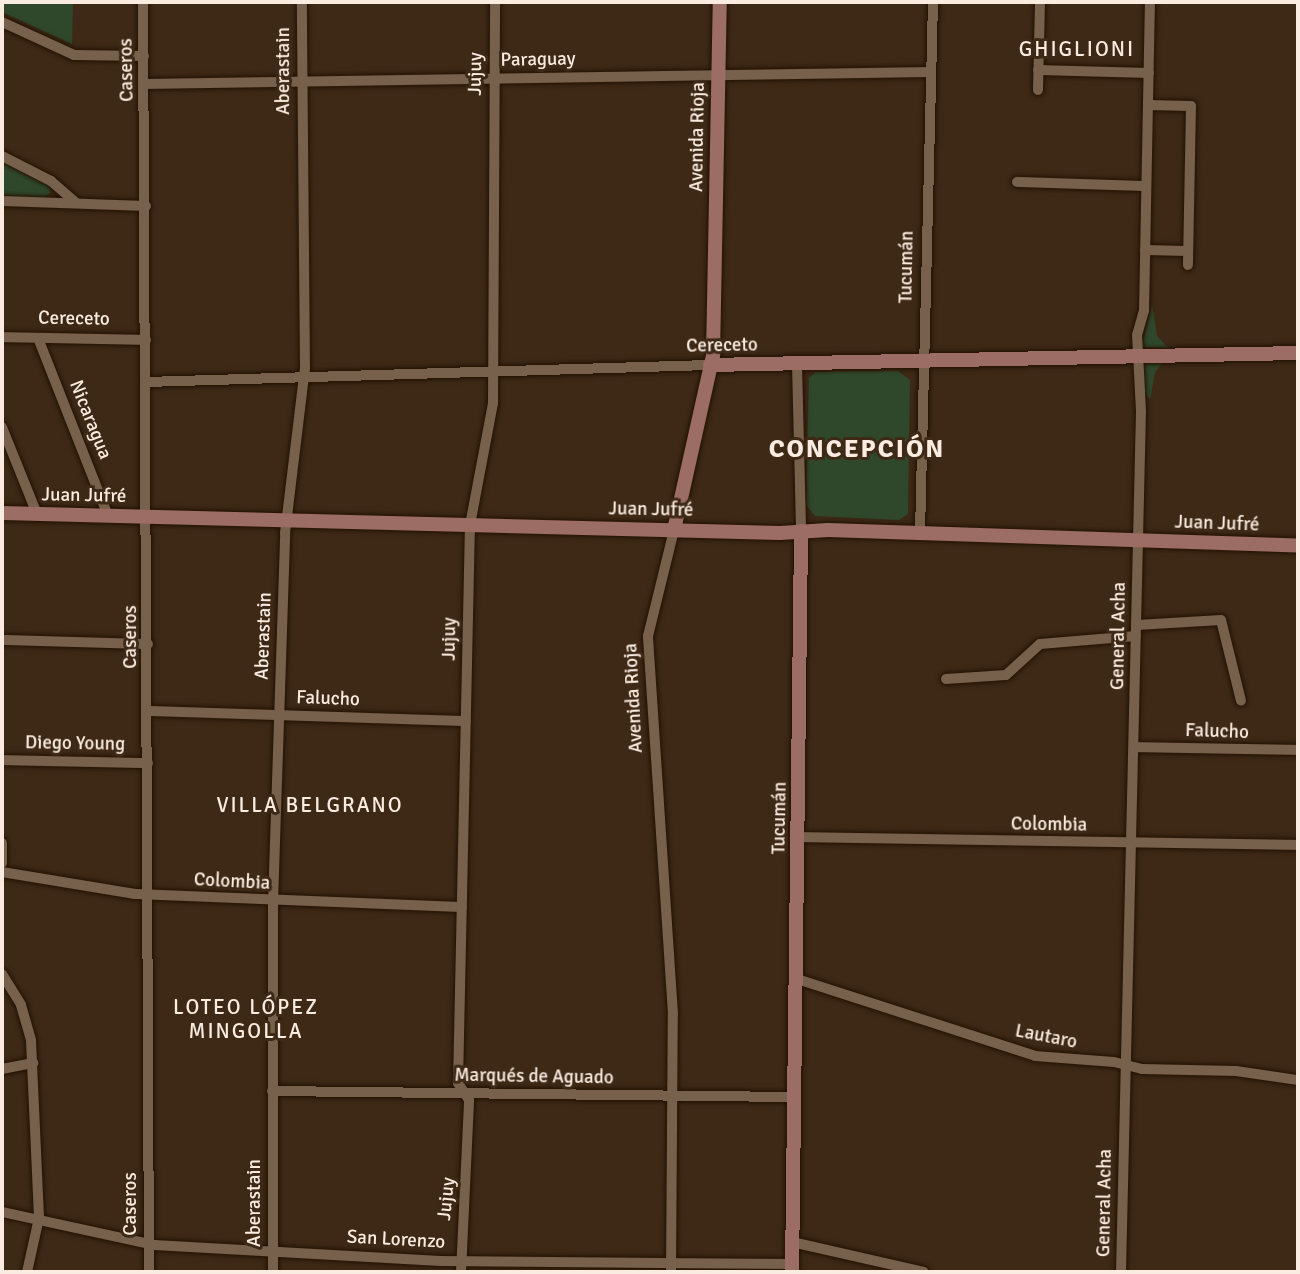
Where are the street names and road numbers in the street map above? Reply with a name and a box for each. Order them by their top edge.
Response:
street label: Aberastain [273,27,295,115]
street label: Caseros [115,38,139,102]
street label: Paraguay [500,48,576,72]
street label: Jujuy [464,52,488,96]
street label: Avenida Rioja [686,82,710,192]
street label: Tucumán [895,231,919,303]
street label: Cereceto [38,307,110,331]
street label: Cereceto [686,334,758,358]
street label: Nicaragua [64,377,116,463]
street label: Juan Jufré [41,484,127,508]
street label: Juan Jufré [608,498,694,522]
street label: Juan Jufré [1174,511,1260,537]
street label: General Acha [1107,582,1131,690]
street label: Aberastain [251,592,277,680]
street label: Caseros [120,605,142,669]
street label: Jujuy [438,617,462,661]
street label: Avenida Rioja [620,642,648,754]
street label: Falucho [296,686,360,712]
street label: Falucho [1185,719,1249,745]
street label: Diego Young [25,732,125,756]
street label: Tucumán [768,782,792,854]
street label: Colombia [1011,813,1087,837]
street label: Colombia [193,869,271,895]
street label: Lautaro [1013,1020,1079,1054]
street label: Marqués de Aguado [454,1064,614,1090]
street label: General Acha [1093,1149,1117,1257]
street label: Aberastain [244,1159,266,1247]
street label: Caseros [120,1172,142,1236]
street label: Jujuy [433,1176,461,1222]
street label: San Lorenzo [346,1226,446,1254]

